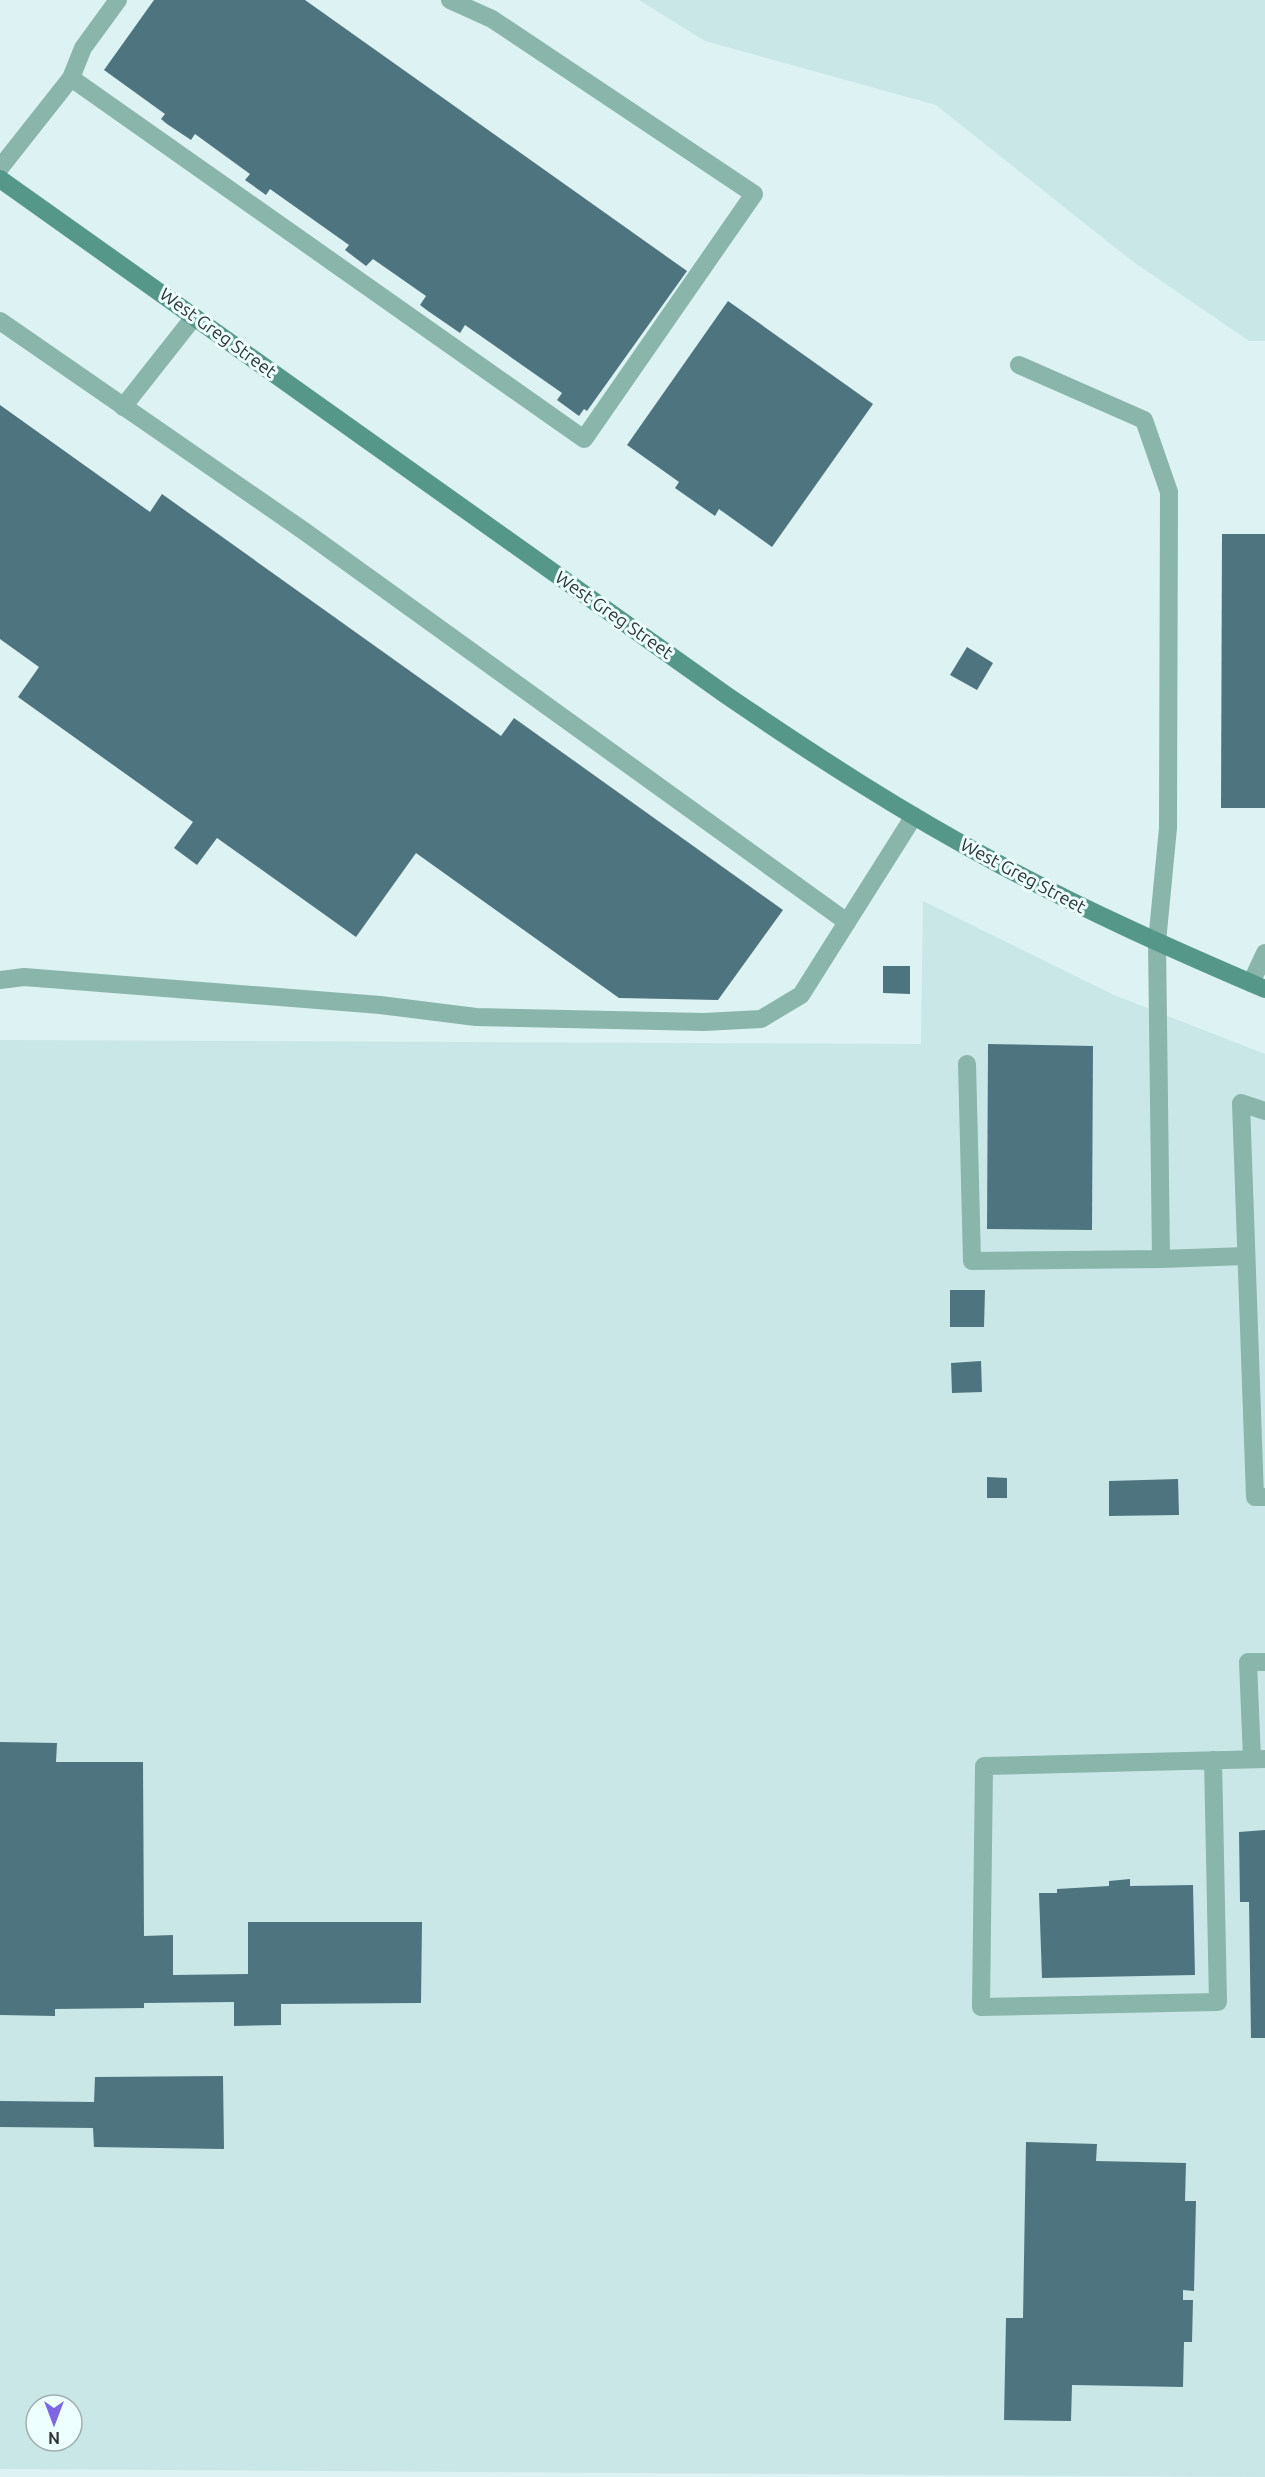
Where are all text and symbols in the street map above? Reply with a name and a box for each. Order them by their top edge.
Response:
street label: West Greg Street [157,283,281,381]
street label: West Greg Street [552,566,677,662]
street label: West Greg Street [958,834,1089,917]
north arrow [24,2393,84,2453]
text: N [48,2429,60,2447]

